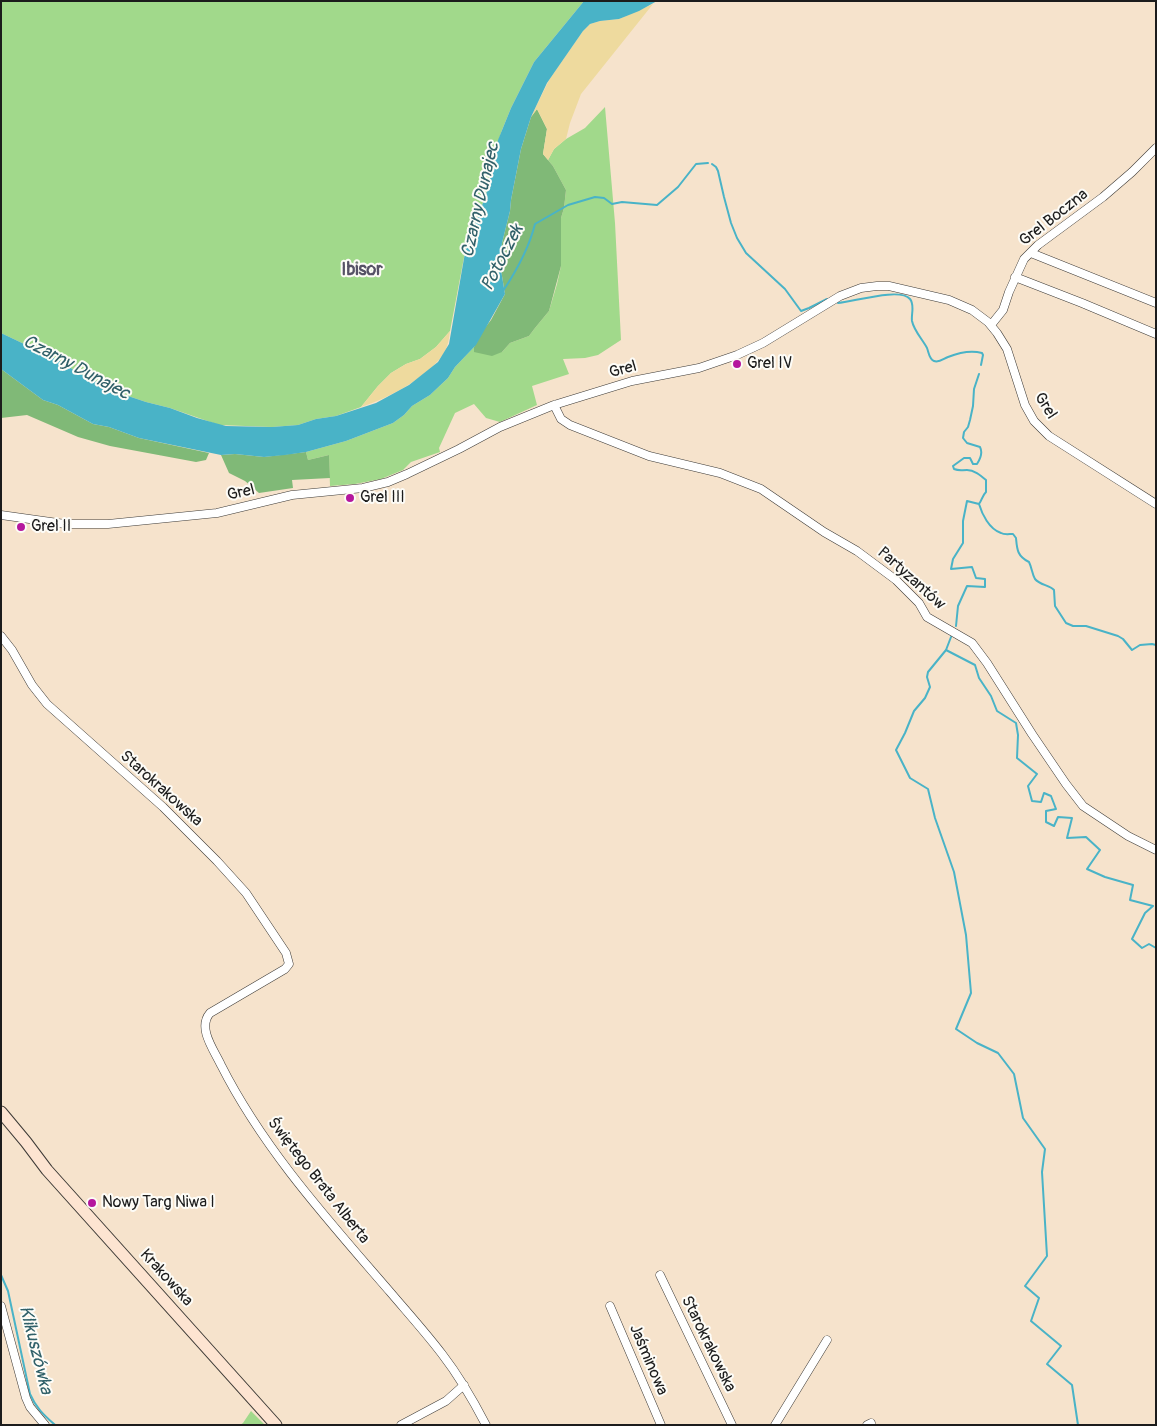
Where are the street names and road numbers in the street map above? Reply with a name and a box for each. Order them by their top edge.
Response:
street label: Grel Boczna [1016,185,1092,251]
street label: Grel [607,357,639,383]
street label: Grel [1030,389,1060,423]
street label: Grel [225,481,257,505]
street label: Partyzantów [873,543,949,615]
street label: Starokrakowska [116,747,206,831]
street label: Świętego Brata Alberta [263,1114,373,1248]
street label: Krakowska [135,1246,197,1310]
street label: Starokrakowska [677,1293,739,1395]
street label: Jaśminowa [624,1322,672,1398]

